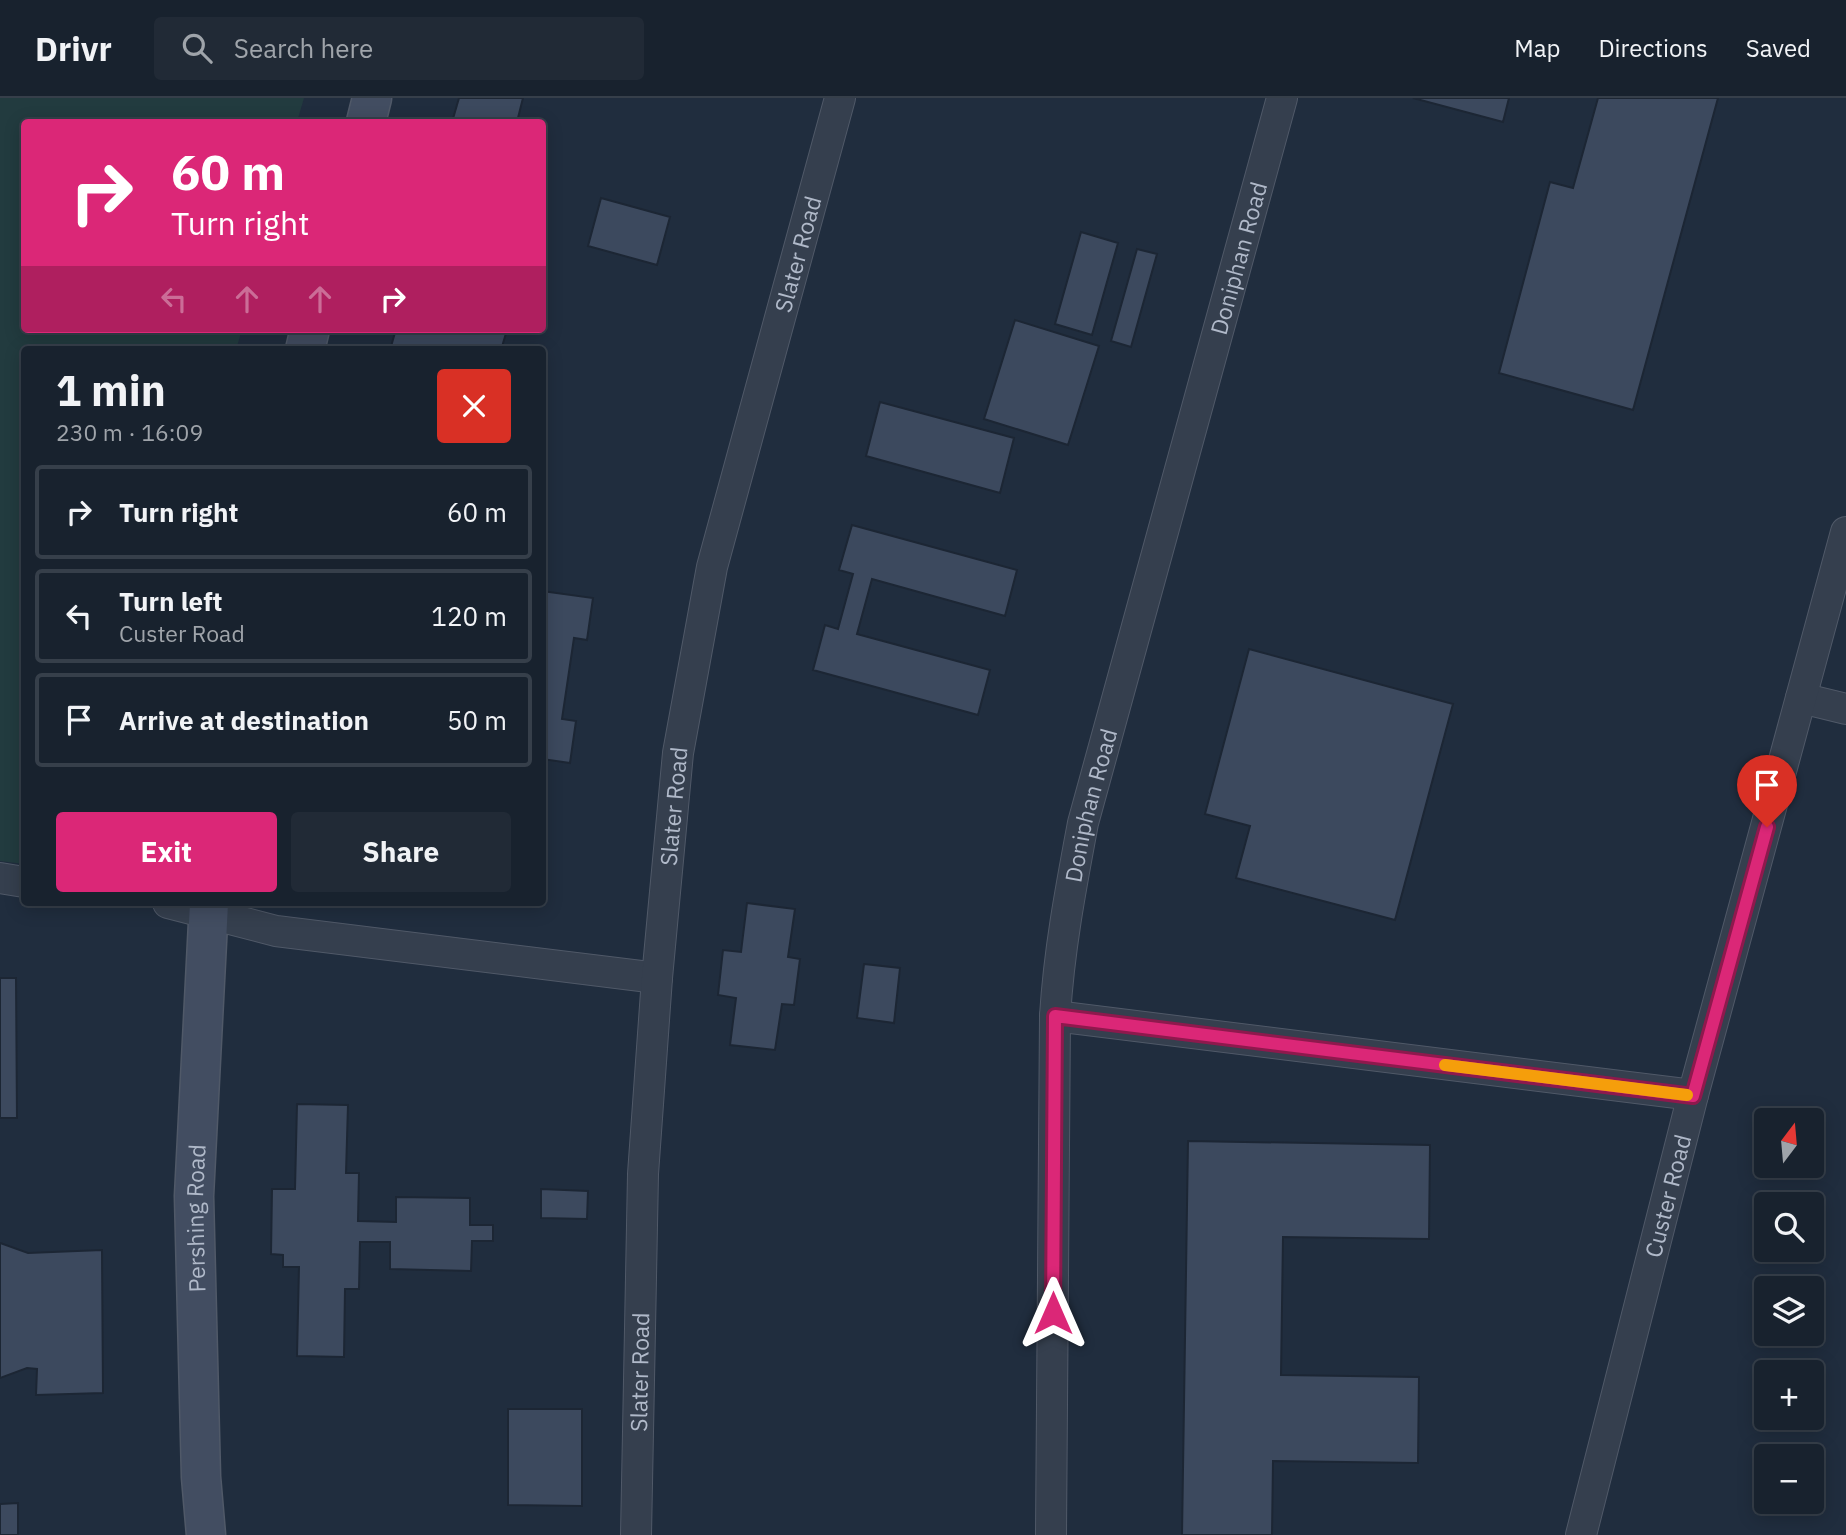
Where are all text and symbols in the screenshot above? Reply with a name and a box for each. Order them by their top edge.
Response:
search box [154,17,644,80]
text: Drivr [35,27,112,70]
icon: search [178,29,216,67]
text: Search here [234,31,373,65]
text: Map [1514,32,1560,64]
text: Directions [1598,32,1708,64]
text: Saved [1746,32,1811,64]
text: 60 m [171,140,285,203]
icon: right [56,147,147,238]
street label: Doniphan Road [1203,178,1273,338]
street label: Slater Road [767,193,828,316]
text: Turn right [171,202,309,244]
icon: left [155,280,193,318]
icon: ahead [228,280,266,318]
icon: ahead [301,280,339,318]
icon: right [374,280,412,318]
text: 1 min [56,363,166,418]
button: close [437,369,511,443]
text: 230 m · 16:09 [56,417,203,447]
icon: right [60,493,98,531]
text: Turn right [119,495,238,529]
text: 60 m [447,495,507,529]
text: Turn left [119,584,222,618]
icon: left [60,597,98,635]
text: 120 m [431,599,507,633]
text: Custer Road [119,618,245,648]
icon: arrive [60,701,98,739]
text: Arrive at destination [119,703,369,737]
text: 50 m [447,703,507,737]
street label: Doniphan Road [1057,725,1123,884]
street label: Slater Road [653,745,694,867]
pin [1737,755,1797,827]
icon: arrive [1748,766,1786,804]
button: Exit [56,812,277,892]
button: Share [291,812,511,892]
north arrow [1754,1108,1824,1178]
map controls [1754,1108,1824,1514]
street label: Custer Road [1637,1131,1697,1260]
street label: Pershing Road [179,1144,212,1293]
button: search [1754,1192,1824,1262]
position arrow [1016,1276,1090,1350]
button: layers [1754,1276,1824,1346]
street label: Slater Road [623,1312,655,1432]
button: + [1754,1360,1824,1430]
button: − [1754,1444,1824,1514]

